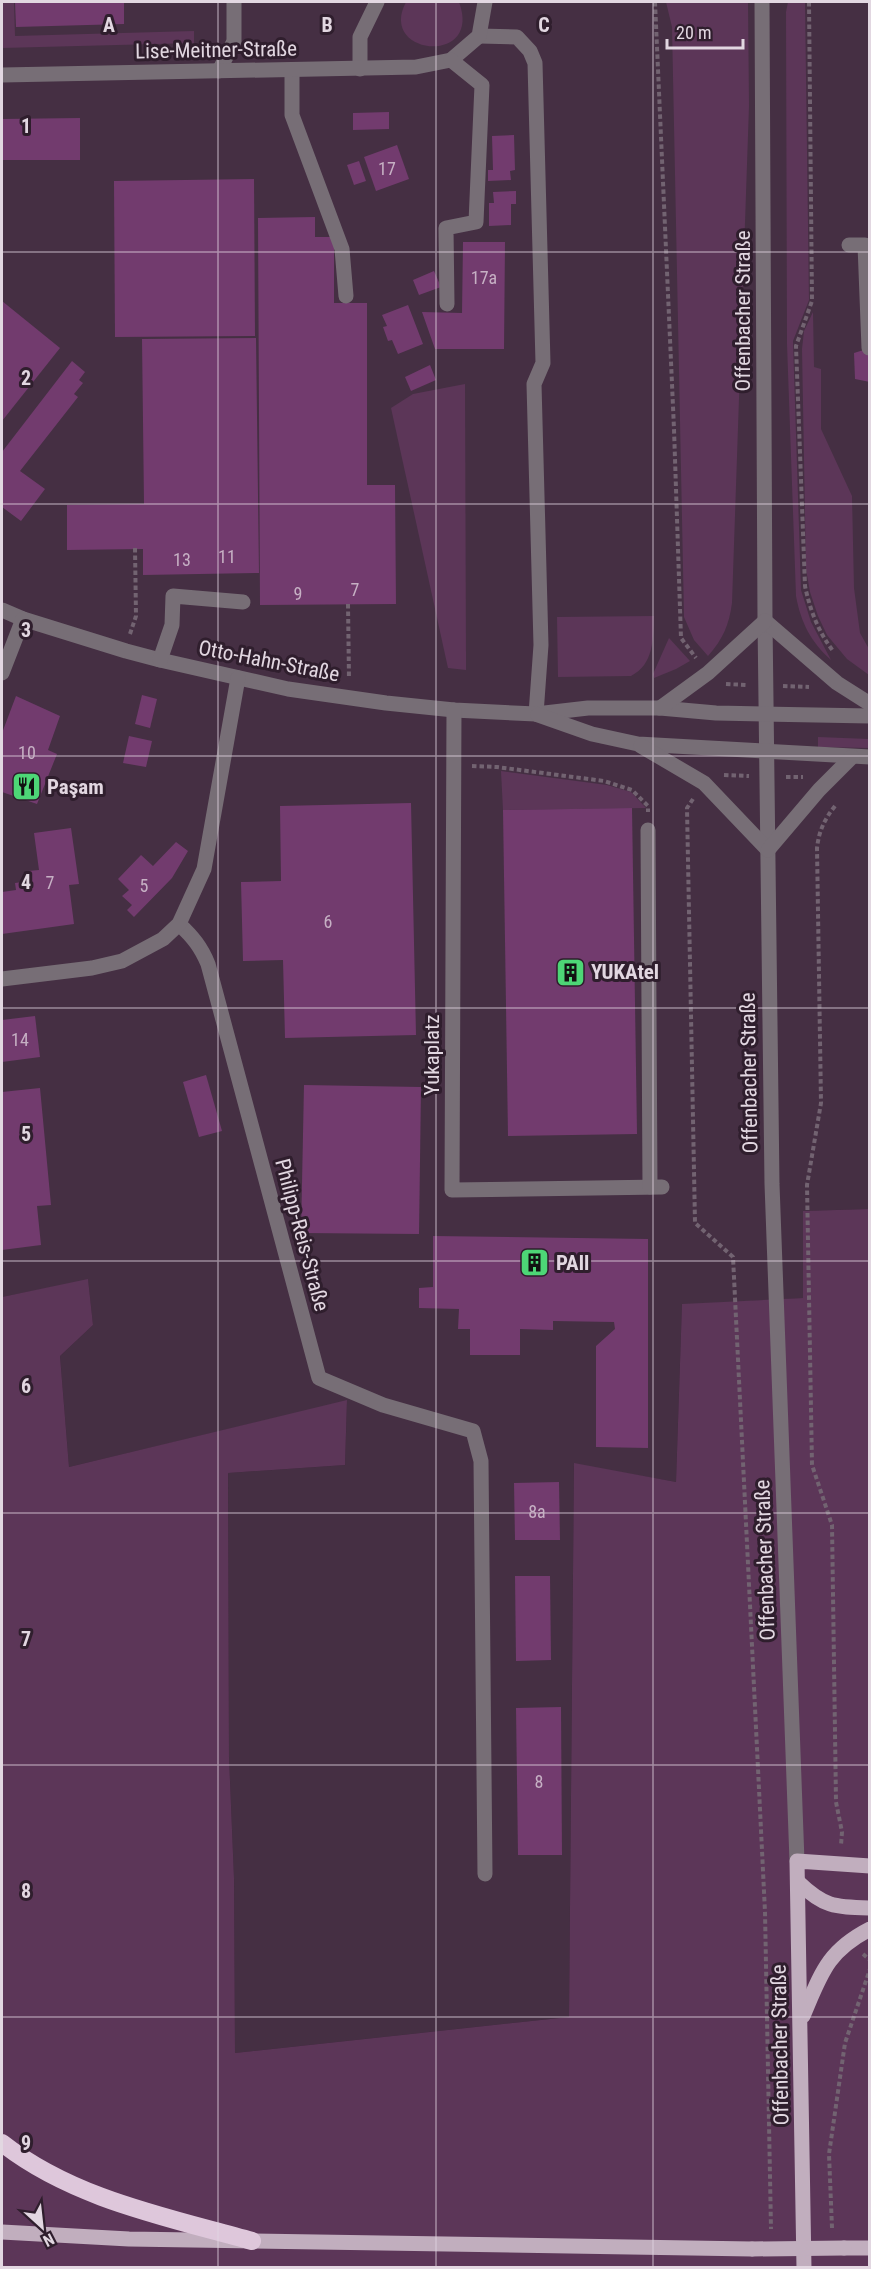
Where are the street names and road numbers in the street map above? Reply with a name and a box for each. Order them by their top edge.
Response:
street label: Lise-Meitner-Straße [135,37,297,63]
street label: Offenbacher Straße [731,230,755,391]
street label: Otto-Hahn-Straße [196,636,342,686]
street label: Offenbacher Straße [736,992,762,1154]
street label: Yukaplatz [420,1015,444,1095]
street label: Philipp-Reis-Straße [270,1156,334,1314]
street label: Offenbacher Straße [750,1479,780,1641]
street label: Offenbacher Straße [767,1964,793,2126]

